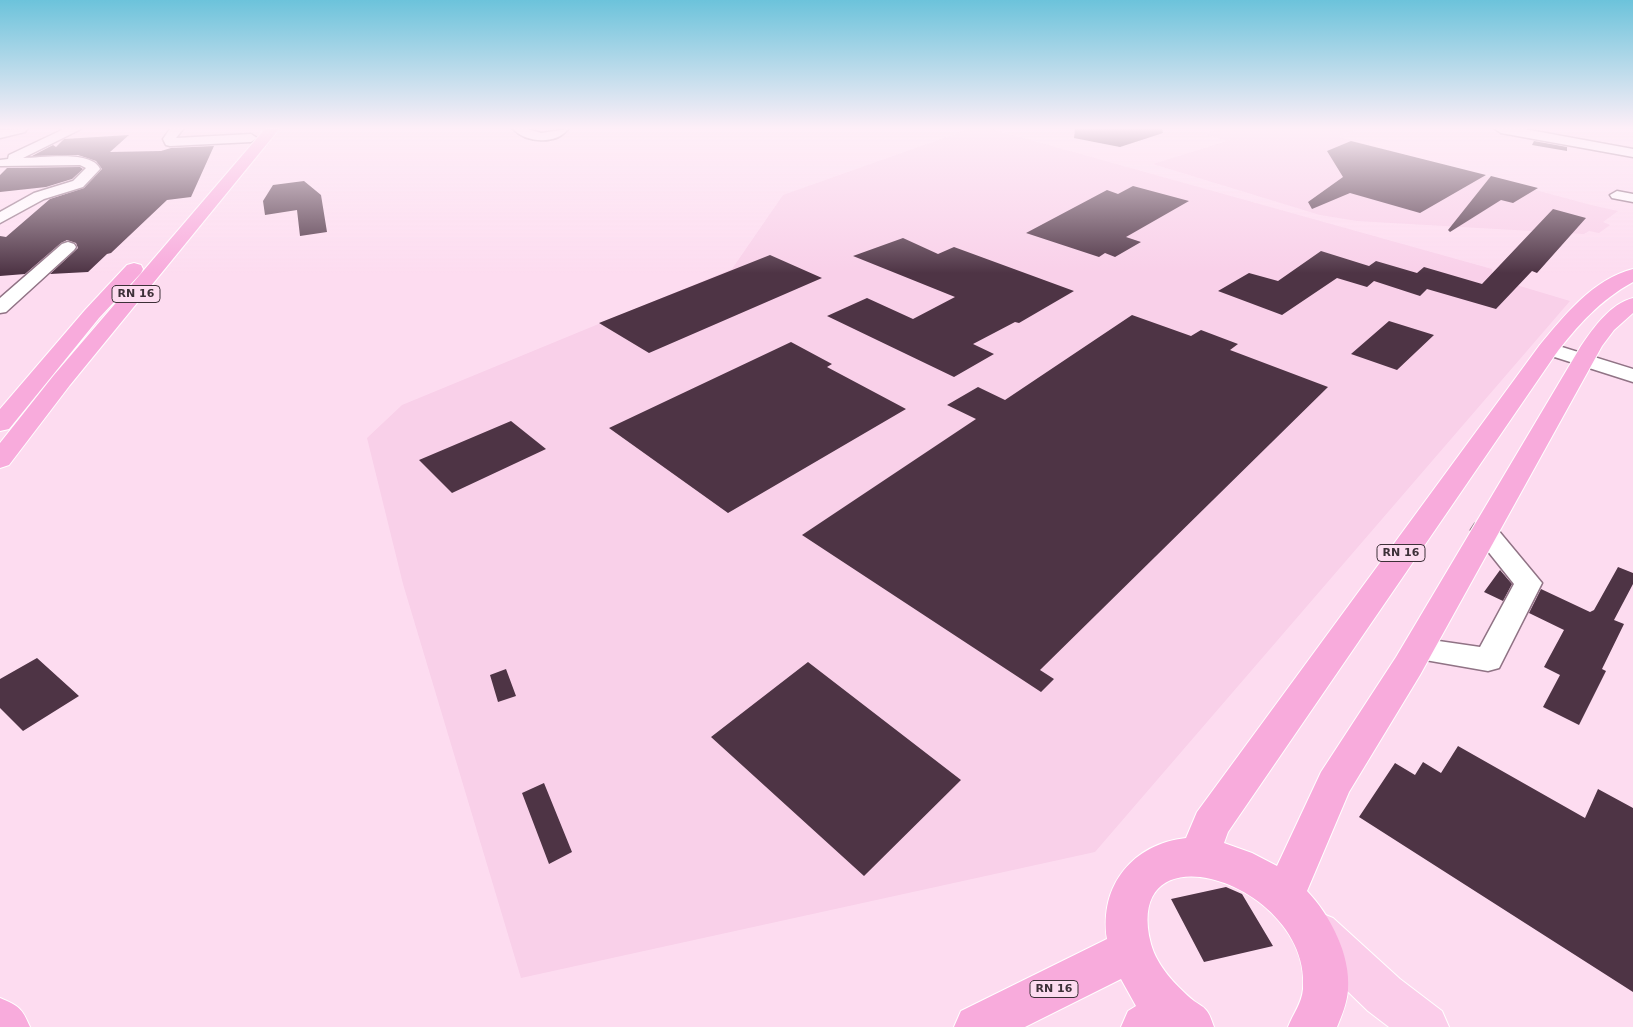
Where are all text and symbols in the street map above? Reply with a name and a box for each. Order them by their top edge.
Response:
road number: RN 16 [112,286,160,302]
road number: RN 16 [1377,544,1425,562]
road number: RN 16 [1030,981,1078,998]

